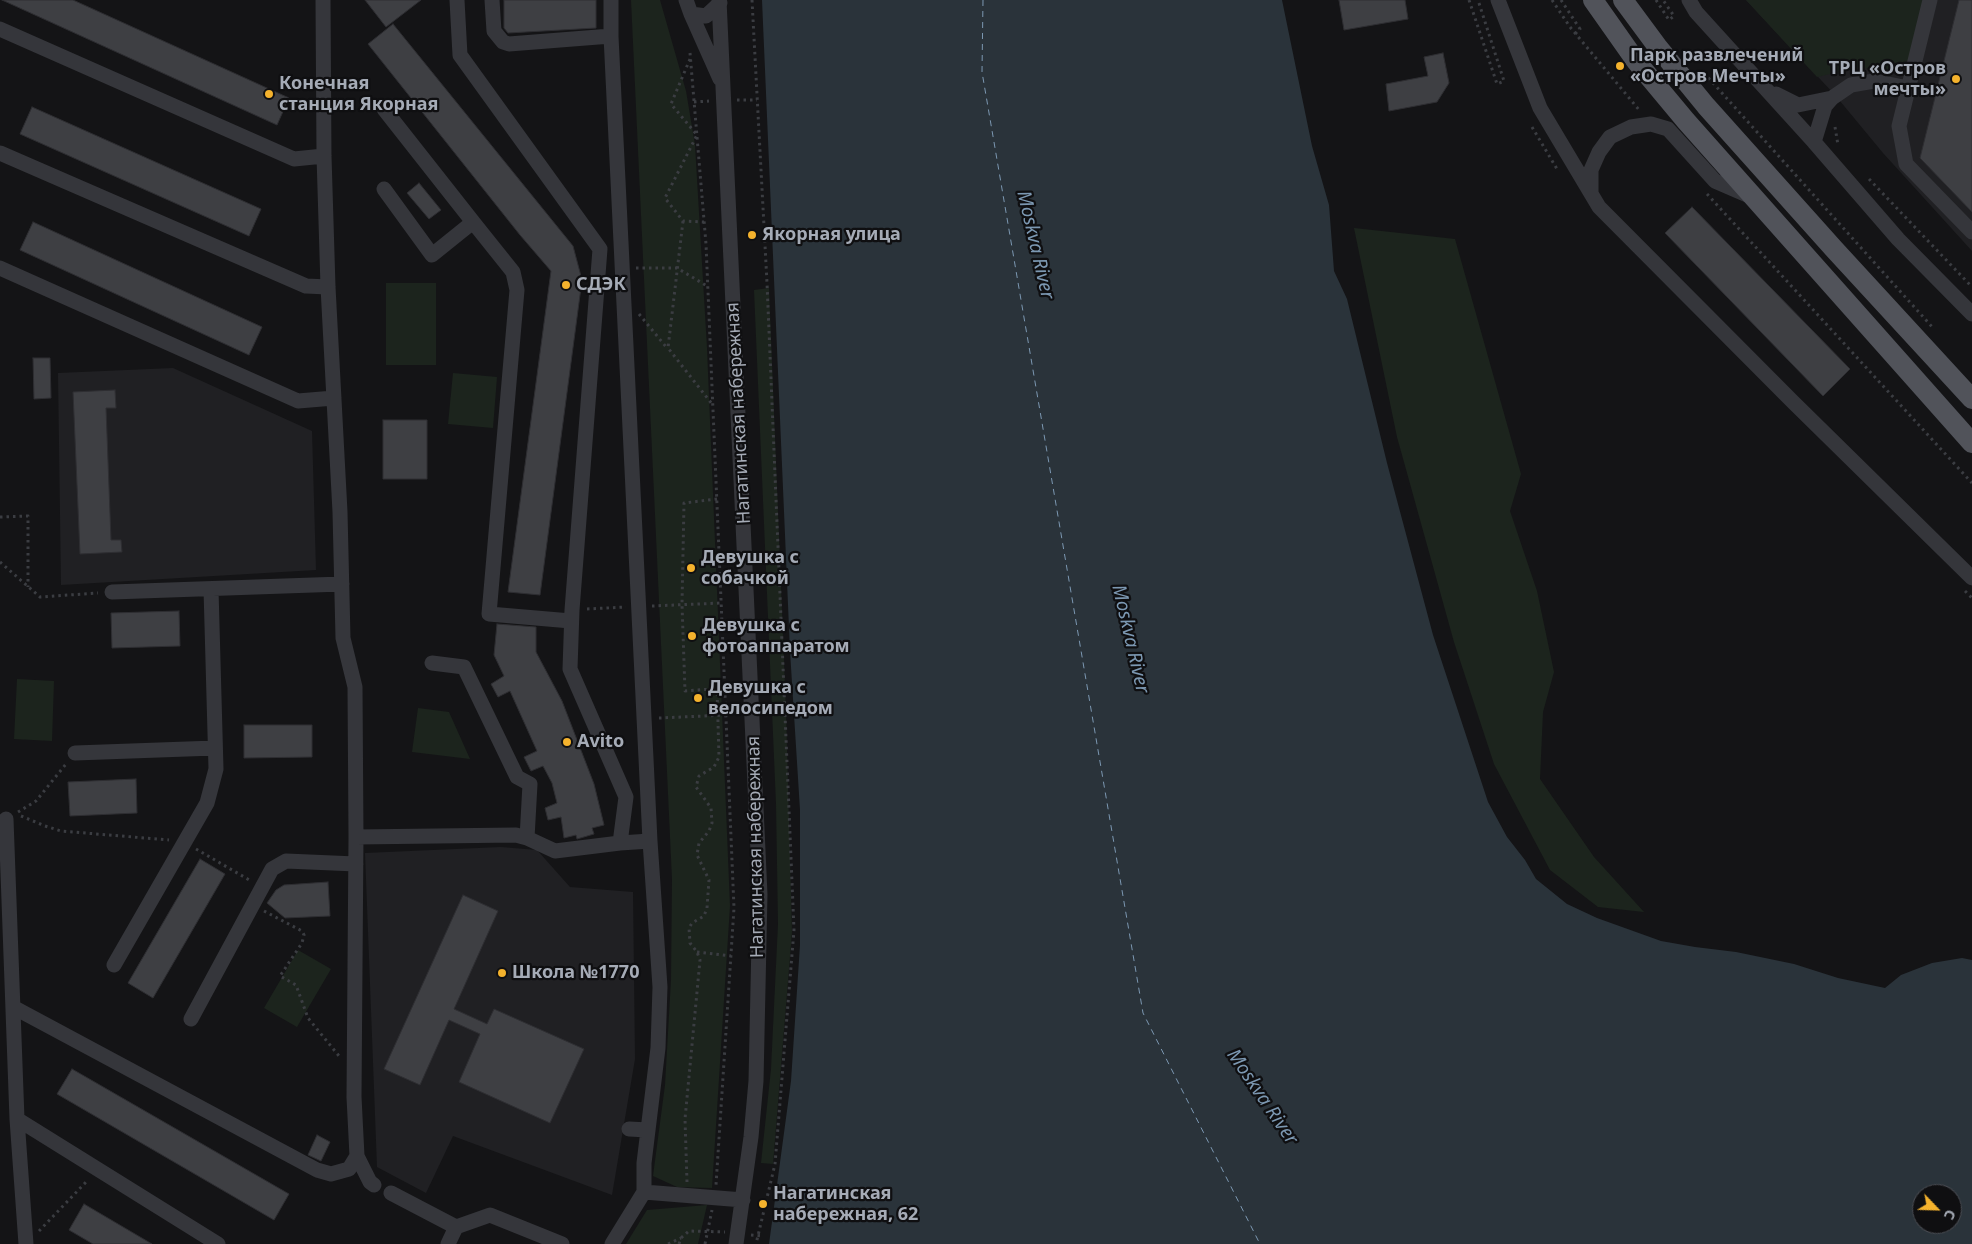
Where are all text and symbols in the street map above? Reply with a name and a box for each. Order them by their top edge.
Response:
place label: Парк развлечений «Остров Мечты» [1630,45,1803,88]
place label: ТРЦ «Остров мечты» [1829,58,1946,100]
marker: Парк развлечений «Остров Мечты» [1614,60,1626,72]
place label: Конечная станция Якорная [279,73,438,116]
marker: ТРЦ «Остров мечты» [1950,73,1962,85]
marker: Конечная станция Якорная [263,88,275,100]
water label: Moskva River [1011,189,1059,301]
place label: Якорная улица [762,224,901,246]
marker: Якорная улица [746,229,758,241]
place label: СДЭК [576,274,626,296]
marker: СДЭК [560,279,572,291]
street label: Нагатинская набережная [722,302,756,524]
place label: Девушка с собачкой [701,547,799,590]
marker: Девушка с собачкой [685,562,697,574]
water label: Moskva River [1106,583,1154,695]
place label: Девушка с фотоаппаратом [702,615,850,658]
marker: Девушка с фотоаппаратом [686,630,698,642]
place label: Девушка с велосипедом [708,677,833,720]
marker: Девушка с велосипедом [692,692,704,704]
place label: Avito [577,731,624,753]
marker: Avito [561,736,573,748]
street label: Нагатинская набережная [743,736,769,958]
place label: Школа №1770 [512,962,639,984]
marker: Школа №1770 [496,967,508,979]
water label: Moskva River [1222,1045,1302,1149]
place label: Нагатинская набережная, 62 [773,1183,918,1226]
north arrow [1912,1184,1962,1234]
marker: Нагатинская набережная, 62 [757,1198,769,1210]
text: С [1940,1207,1961,1223]

